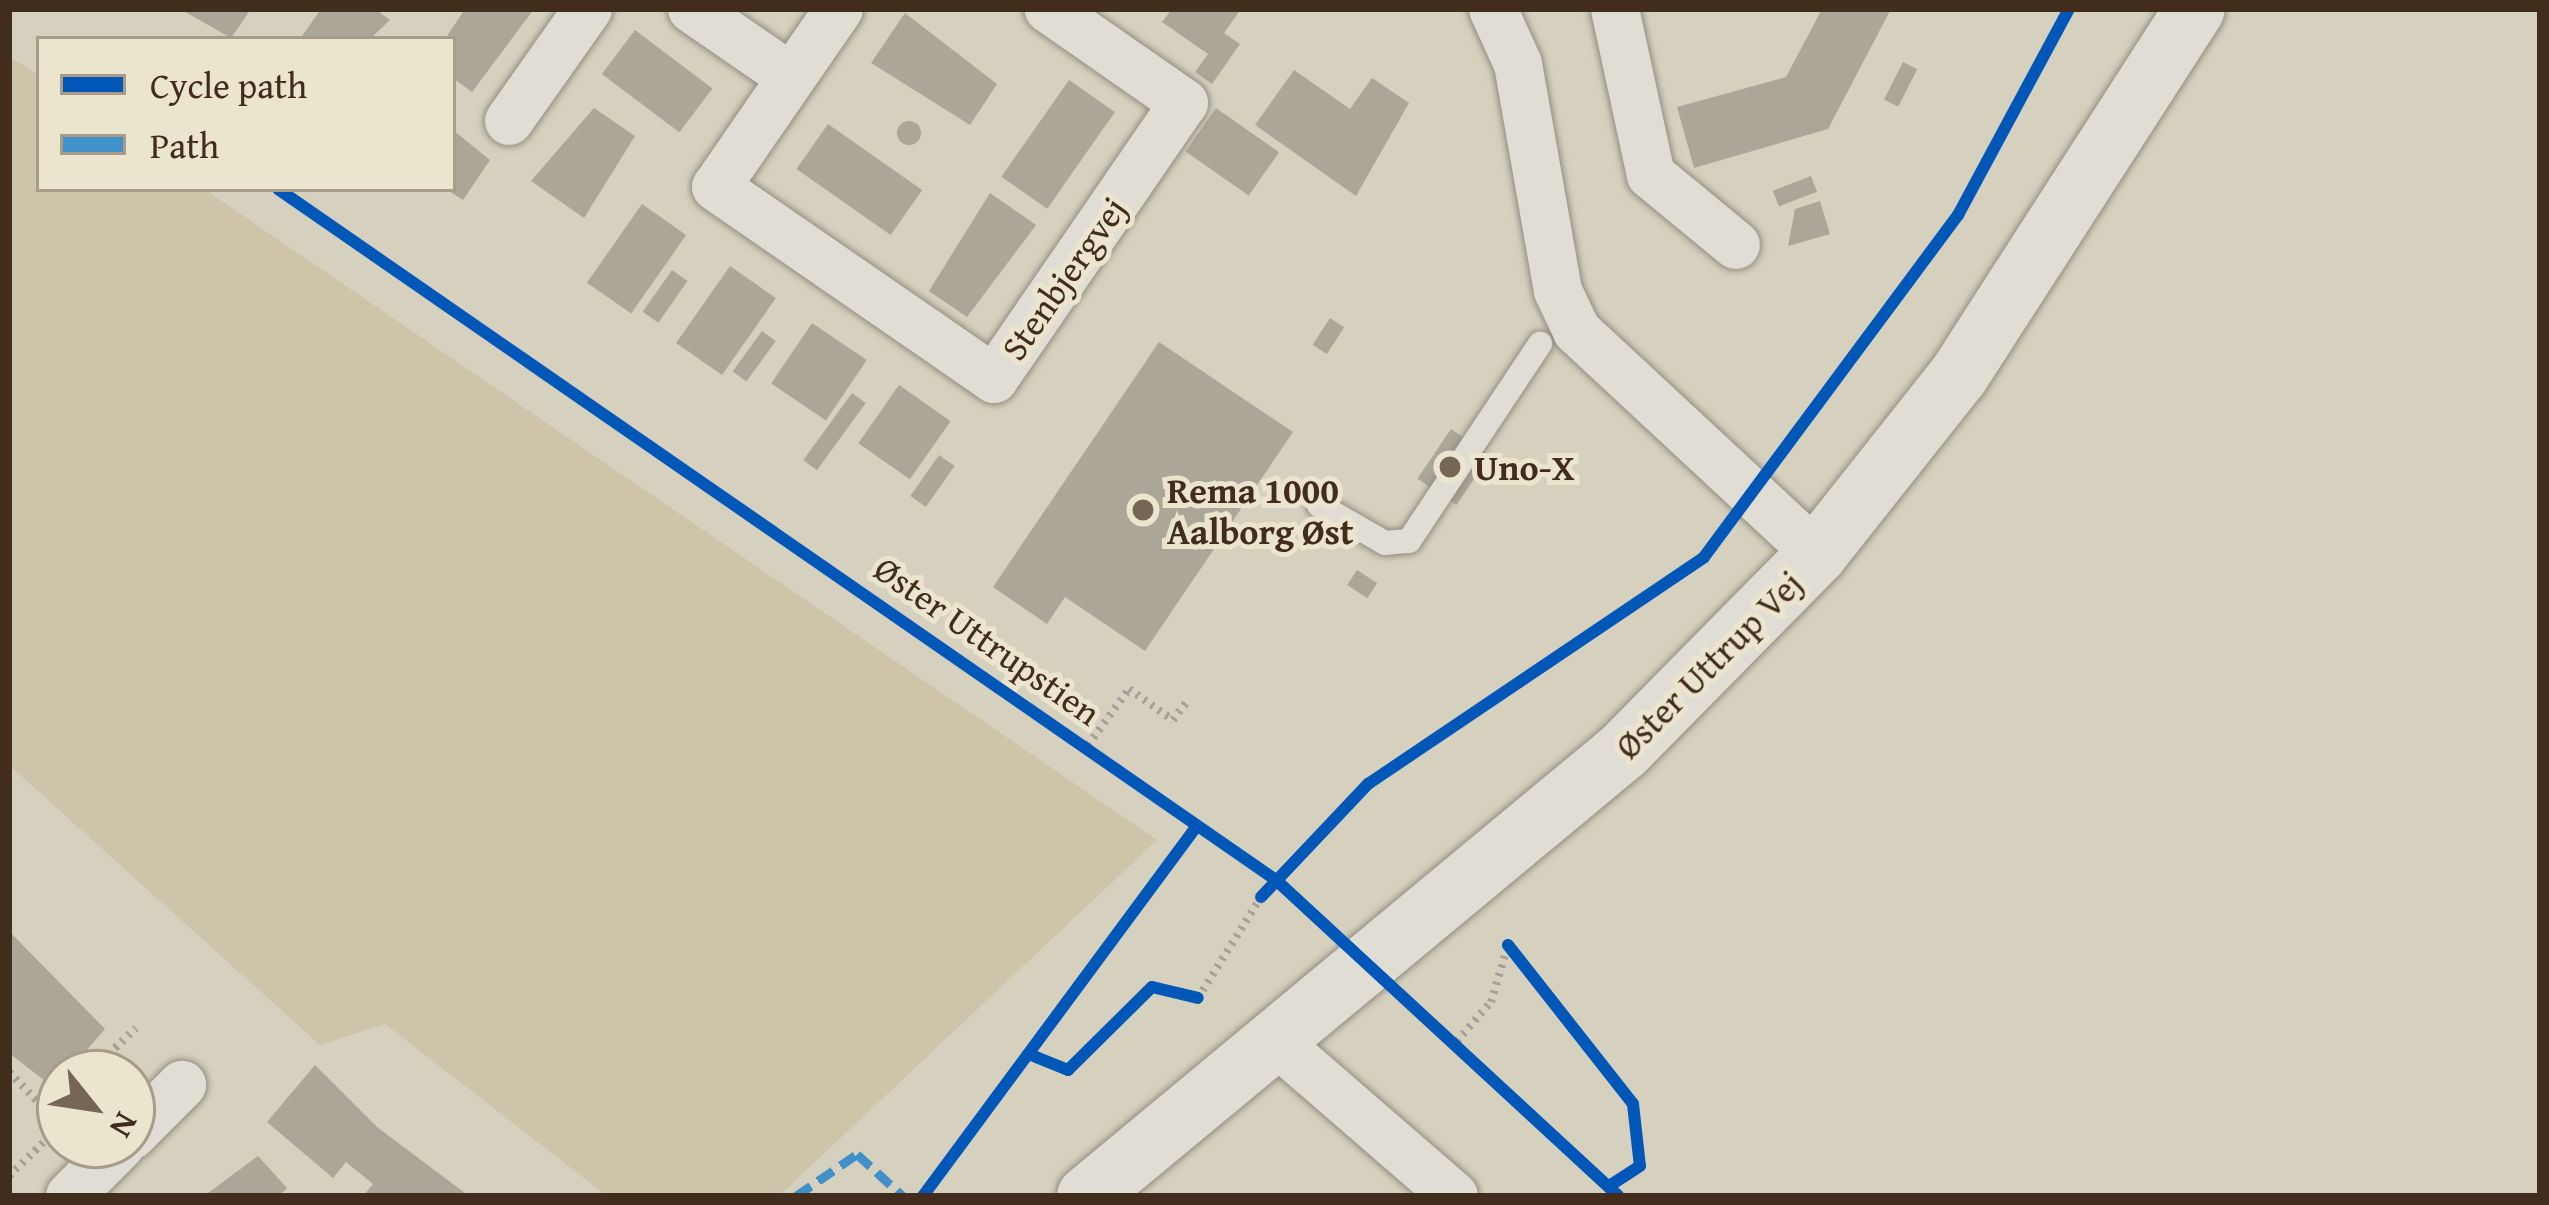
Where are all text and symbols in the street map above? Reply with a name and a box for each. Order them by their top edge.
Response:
legend [36,36,456,192]
text: Cycle path [150,58,307,111]
text: Path [150,118,219,171]
street label: Stenbjergvej [991,188,1135,368]
place label: Uno-X [1474,445,1575,489]
marker: Uno-X [1437,454,1463,480]
place label: Rema 1000 Aalborg Øst [1167,467,1354,552]
marker: Rema 1000 Aalborg Øst [1130,497,1156,523]
street label: Øster Uttrupstien [867,546,1109,734]
street label: Øster Uttrup Vej [1605,561,1811,767]
north arrow [36,1049,156,1169]
text: N [98,1104,151,1147]

